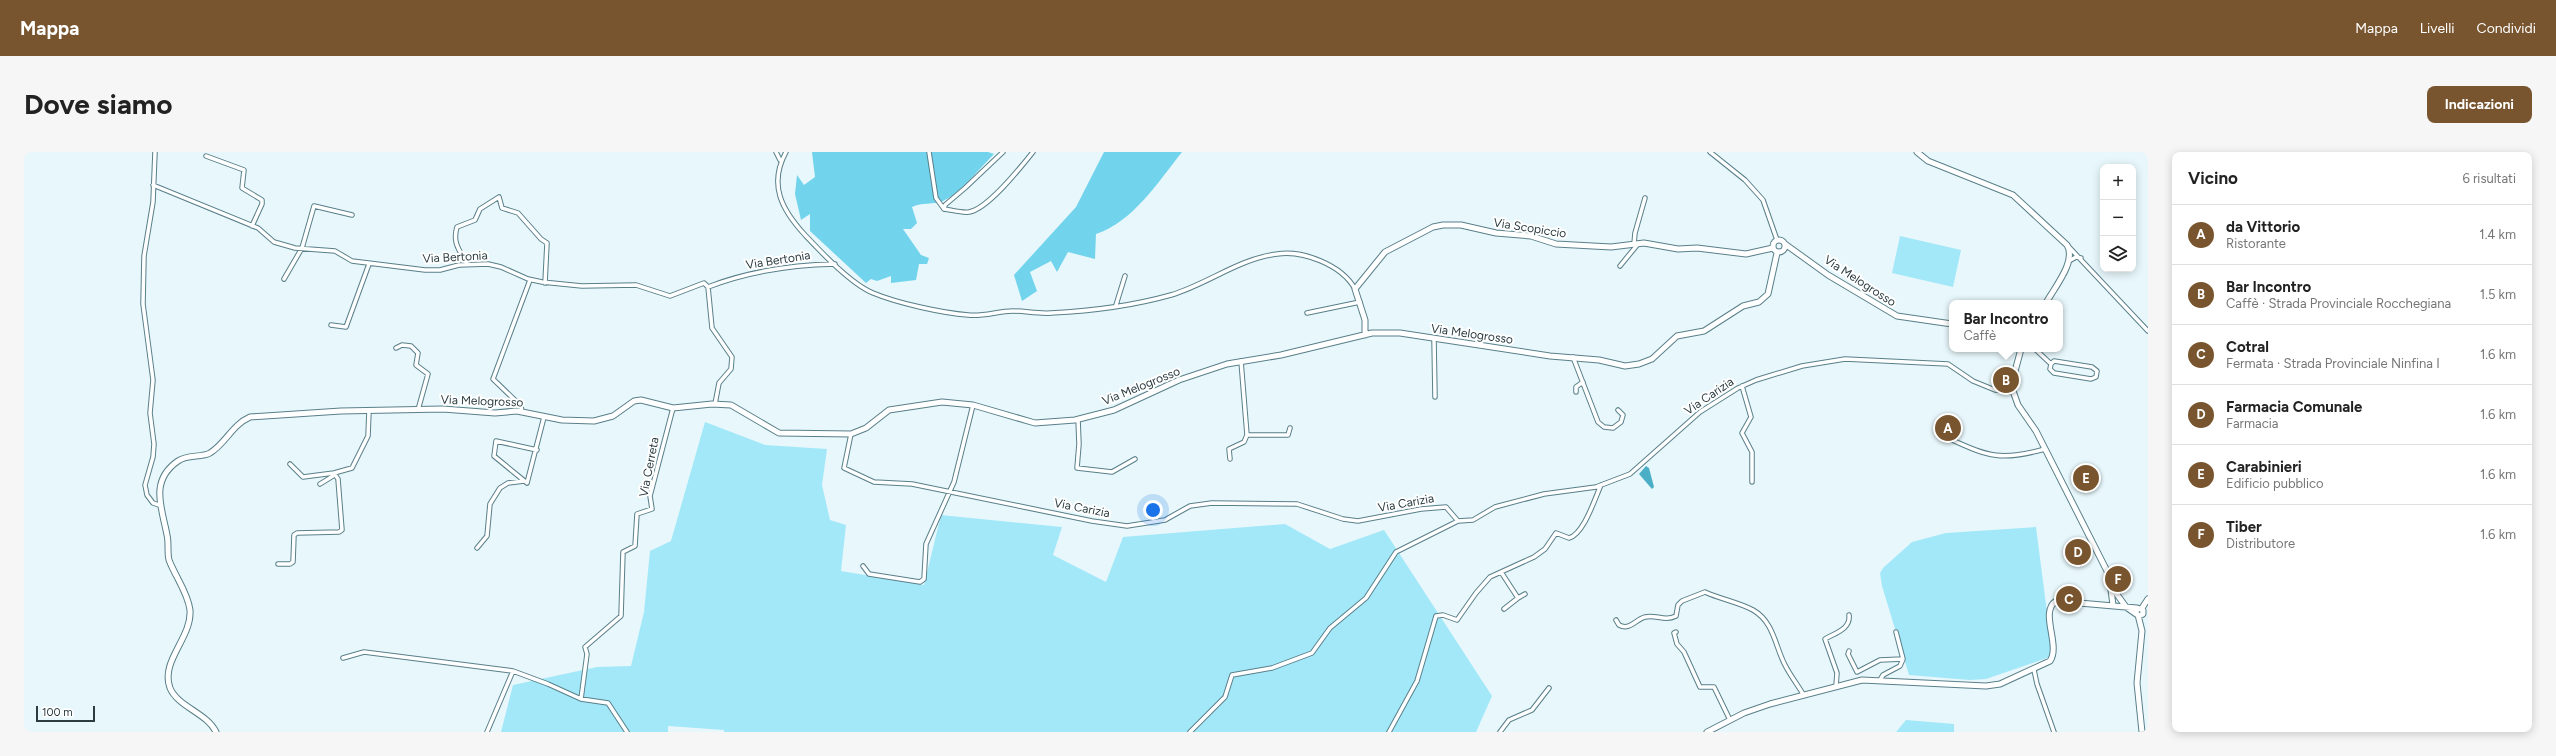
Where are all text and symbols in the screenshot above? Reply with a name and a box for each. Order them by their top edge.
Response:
text: Mappa [20,17,79,40]
text: Mappa [2355,20,2398,37]
text: Livelli [2420,20,2455,37]
text: Condividi [2477,20,2536,37]
button: Indicazioni [2427,86,2532,123]
text: Dove siamo [24,87,173,121]
map controls [2100,164,2136,272]
button: + [2100,164,2136,200]
text: Vicino [2188,168,2238,188]
text: 6 risultati [2462,171,2516,186]
button: − [2100,200,2136,236]
street label: Via Scopiccio [1493,215,1567,241]
text: da Vittorio [2226,218,2300,236]
text: A [2196,227,2206,242]
text: 1.4 km [2479,227,2516,242]
button: layers [2100,236,2136,272]
text: Ristorante [2226,236,2286,251]
street label: Via Bertonia [422,248,488,266]
street label: Via Bertonia [745,248,811,272]
street label: Via Melogrosso [1822,253,1899,309]
text: Bar Incontro [2226,278,2311,296]
text: B [2197,287,2205,302]
text: 1.5 km [2480,287,2516,302]
text: Caffè · Strada Provinciale Rocchegiana [2226,296,2451,311]
popup [1949,300,2063,352]
text: Bar Incontro [1963,310,2049,328]
street label: Via Melogrosso [1430,321,1514,347]
text: Caffè [1963,328,1996,343]
text: Cotral [2226,338,2269,356]
text: C [2196,347,2206,362]
text: 1.6 km [2480,347,2516,362]
text: Fermata · Strada Provinciale Ninfina I [2226,356,2440,371]
street label: Via Melogrosso [1100,364,1182,408]
pin: B [1993,365,2019,395]
street label: Via Carizia [1682,374,1736,418]
street label: Via Melogrosso [440,393,524,409]
text: Farmacia Comunale [2226,398,2362,416]
text: D [2196,407,2206,422]
text: 1.6 km [2480,407,2516,422]
pin: A [1935,413,1961,443]
text: Farmacia [2226,416,2278,431]
street label: Via Cerreta [636,436,662,498]
text: Carabinieri [2226,458,2302,476]
pin: E [2073,463,2099,493]
text: E [2197,467,2205,482]
text: 1.6 km [2480,467,2516,482]
text: Edificio pubblico [2226,476,2324,491]
street label: Via Carizia [1377,491,1435,515]
street label: Via Carizia [1053,496,1111,520]
your location [1143,500,1163,520]
text: Tiber [2226,518,2262,536]
text: F [2197,527,2205,542]
text: 1.6 km [2480,527,2516,542]
text: Distributore [2226,536,2295,551]
pin: D [2065,537,2091,567]
pin: F [2105,564,2131,594]
pin: C [2056,584,2082,614]
scale bar [36,704,95,723]
text: 100 m [42,706,73,719]

